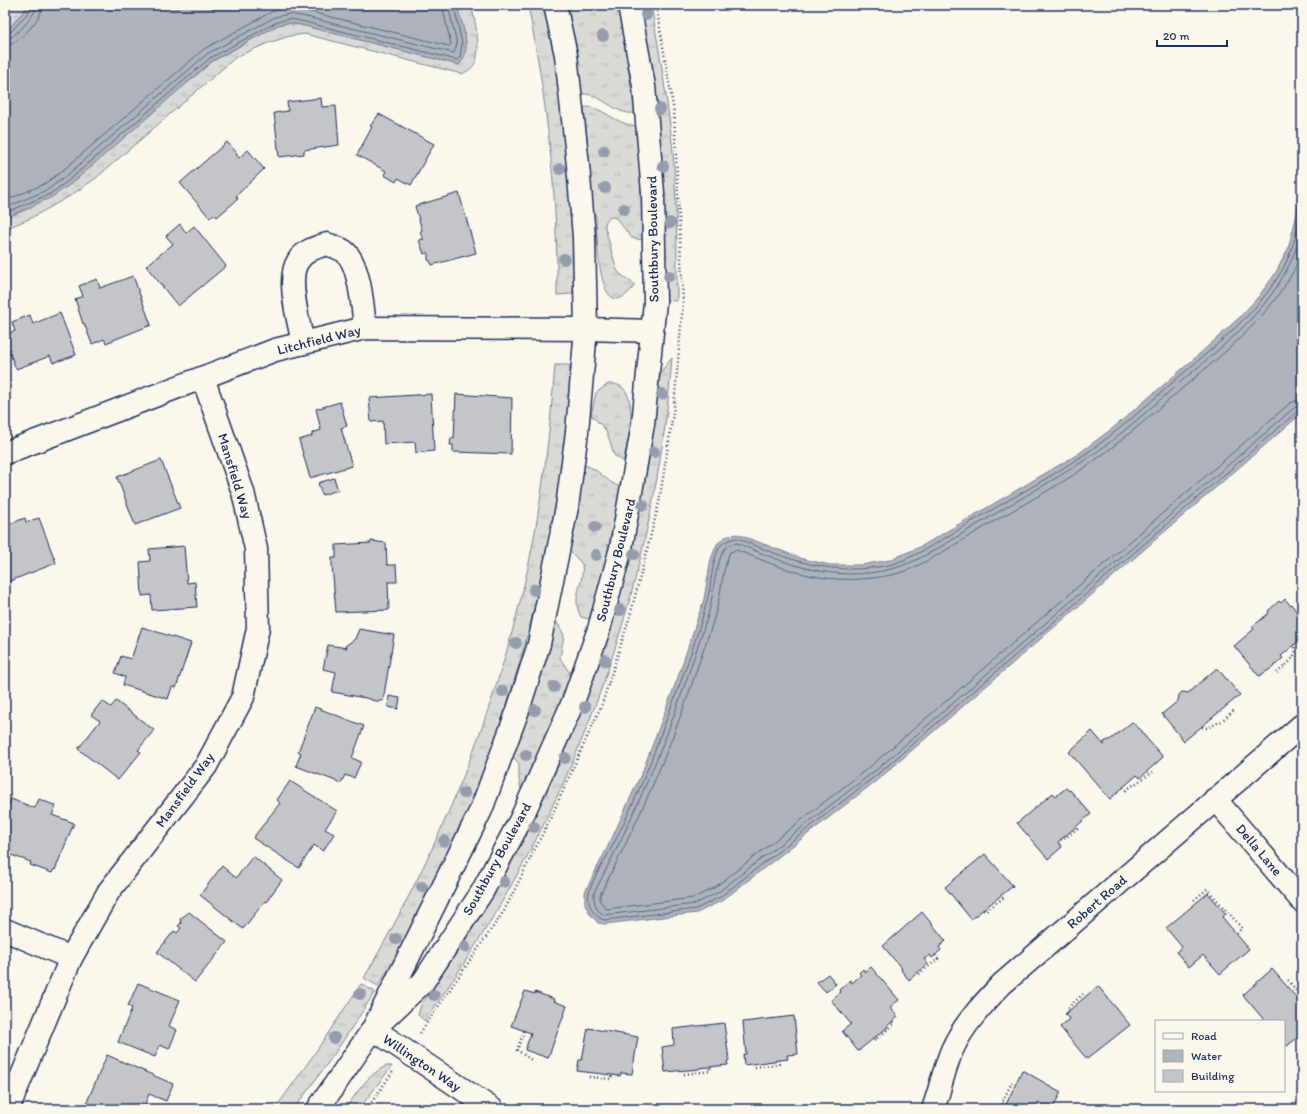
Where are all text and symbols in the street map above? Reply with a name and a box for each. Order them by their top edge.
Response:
scale bar [1157,22,1227,48]
text: 20 m [1163,29,1190,43]
street label: Southbury Boulevard [643,175,663,302]
street label: Litchfield Way [275,321,363,359]
street label: Mansfield Way [214,431,256,521]
street label: Southbury Boulevard [592,496,640,624]
street label: Mansfield Way [152,749,218,831]
street label: Southbury Boulevard [459,799,535,919]
street label: Della Lane [1232,820,1286,880]
street label: Robert Road [1064,871,1131,933]
legend [1155,1020,1285,1092]
text: Road [1191,1029,1217,1043]
street label: Willington Way [380,1031,465,1096]
text: Water [1191,1049,1222,1063]
text: Building [1191,1069,1235,1083]

